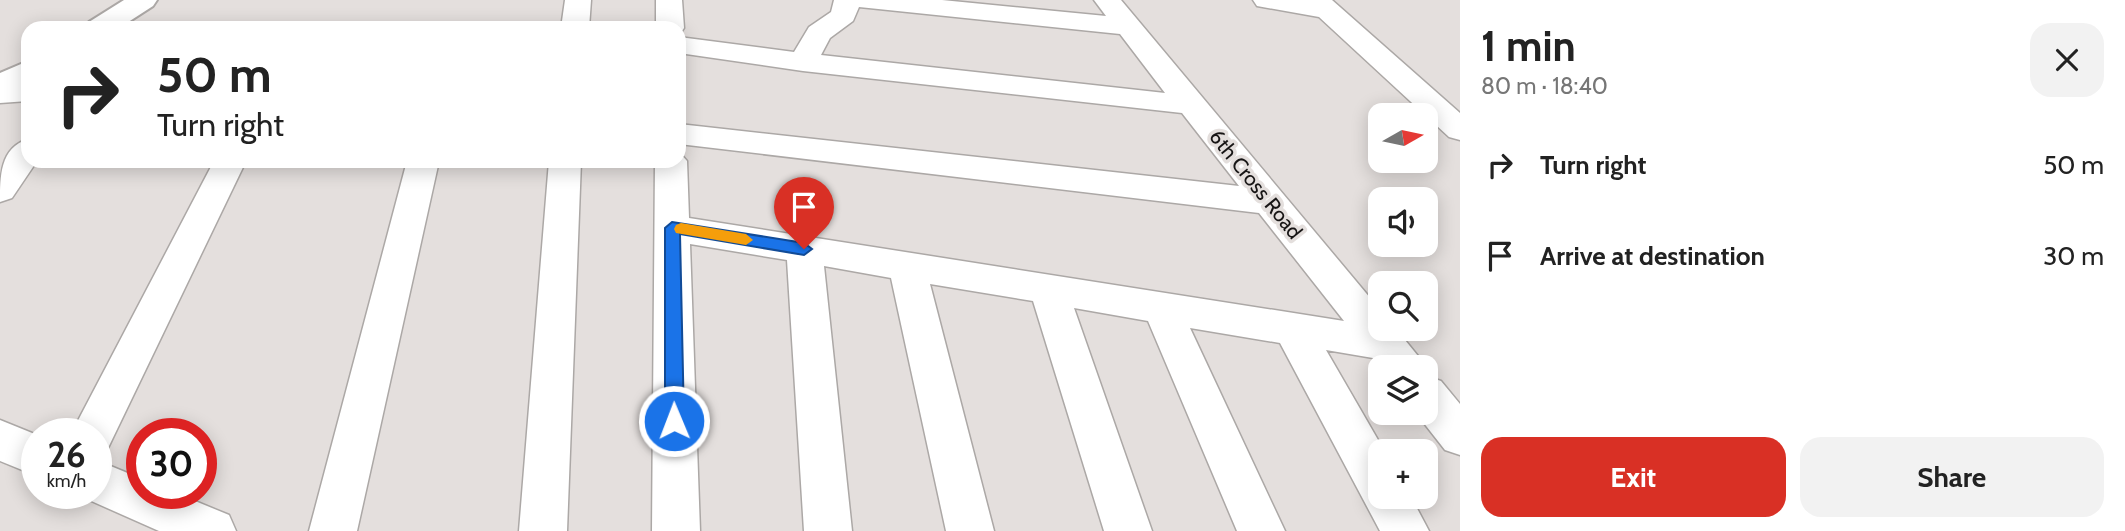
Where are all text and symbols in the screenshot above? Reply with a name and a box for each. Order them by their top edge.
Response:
text: 1 min [1481,20,1576,72]
button: close [2030,23,2104,97]
text: 50 m [157,45,272,104]
icon: right [42,49,133,140]
text: 80 m · 18:40 [1481,72,1608,100]
north arrow [1368,103,1438,173]
map controls [1368,103,1438,509]
text: Turn right [157,105,284,144]
street label: 6th Cross Road [1204,124,1308,244]
icon: right [1481,146,1519,184]
text: Turn right [1540,149,1646,181]
text: 50 m [2043,149,2104,181]
pin [774,177,834,249]
button: sound [1368,187,1438,257]
icon: arrive [785,188,823,226]
icon: arrive [1481,237,1519,275]
text: Arrive at destination [1540,240,1765,272]
text: 30 m [2043,240,2104,272]
button: search [1368,271,1438,341]
button: layers [1368,355,1438,425]
position arrow [637,384,711,458]
speed limit sign: 30 [126,418,217,509]
text: 26 [47,433,86,476]
button: Exit [1481,437,1786,517]
button: Share [1800,437,2104,517]
button: + [1368,439,1438,509]
text: km/h [47,470,86,492]

